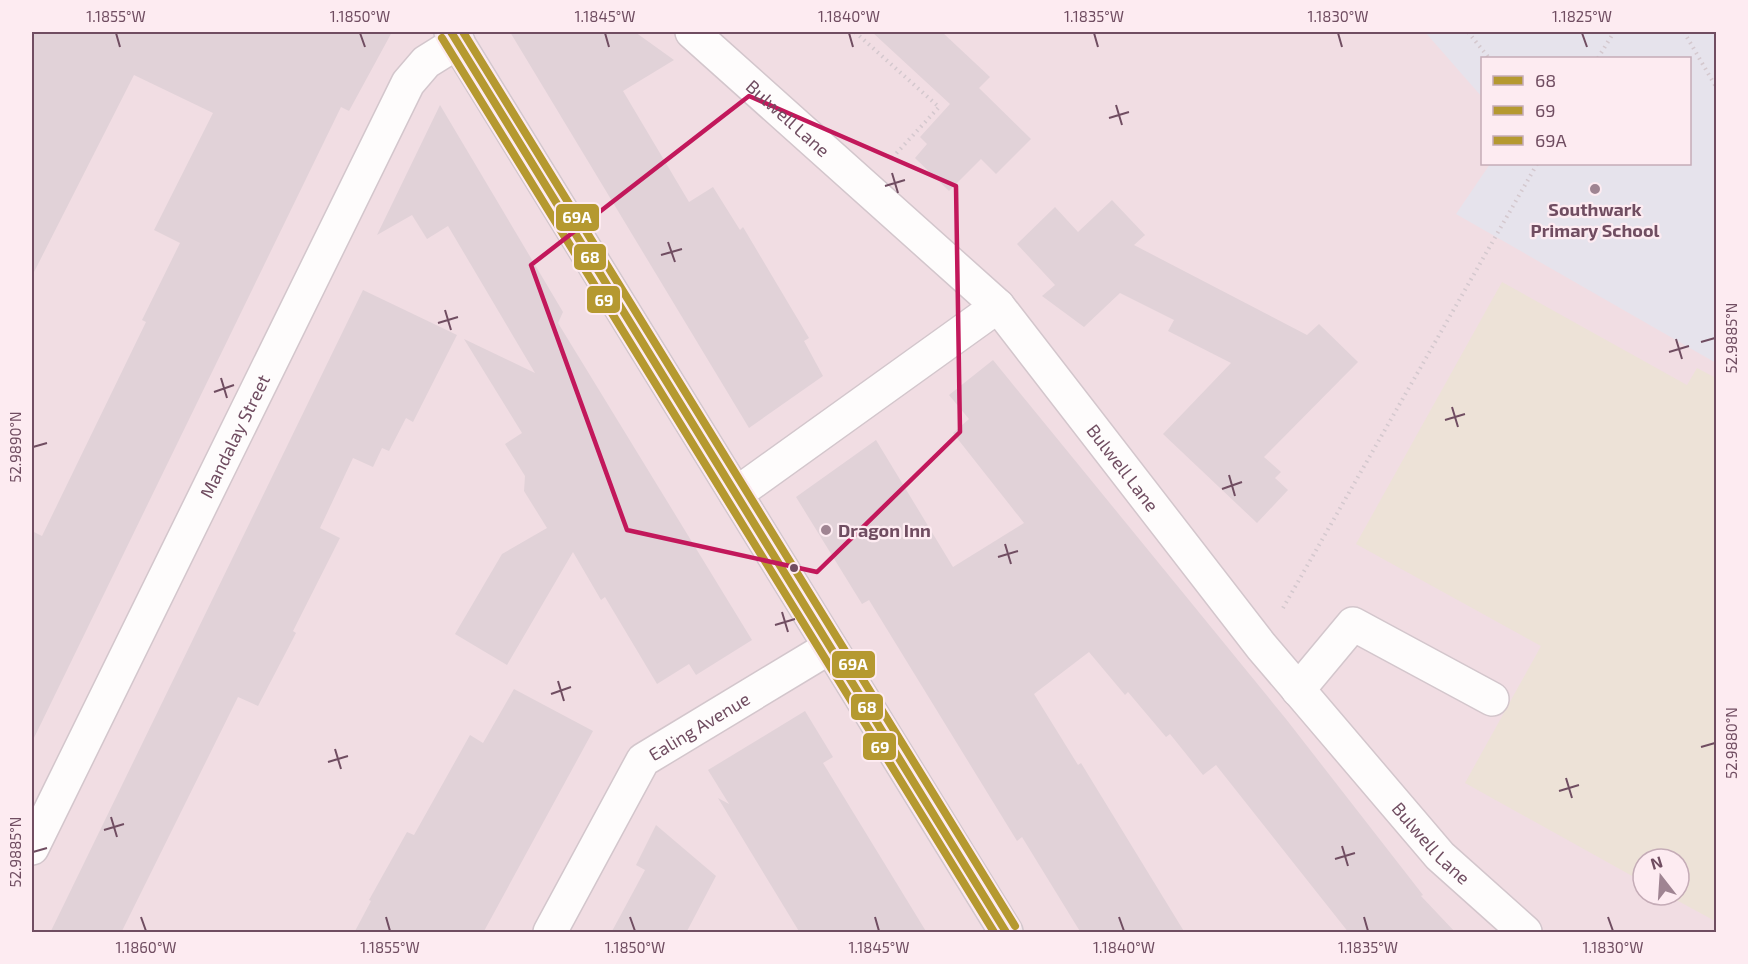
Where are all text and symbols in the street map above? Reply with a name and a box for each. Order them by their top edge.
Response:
text: 1.1855°W [86,7,146,25]
text: 1.1850°W [330,7,390,25]
text: 1.1845°W [575,7,635,25]
text: 1.1840°W [818,7,880,25]
text: 1.1835°W [1064,7,1124,25]
text: 1.1830°W [1308,7,1368,25]
text: 1.1825°W [1552,7,1612,25]
legend [1481,57,1691,165]
text: 68 [1535,69,1556,91]
street label: Bulwell Lane [742,75,834,161]
text: 69 [1535,99,1556,121]
text: 69A [1535,129,1568,151]
marker: Southwark Primary School [1588,182,1602,196]
place label: Southwark Primary School [1531,198,1660,241]
line badge: 69A [555,203,600,232]
text: 69A [562,207,592,226]
line badge: 68 [573,243,607,271]
text: 68 [580,247,600,266]
line badge: 69 [586,285,621,314]
text: 69 [595,290,613,309]
text: 52.9885°N [1722,303,1740,373]
street label: Mandalay Street [195,371,274,501]
text: 52.9890°N [6,411,24,483]
street label: Bulwell Lane [1082,419,1164,516]
place label: Dragon Inn [838,519,931,541]
marker: Dragon Inn [819,523,833,537]
unlabelled marker [788,562,800,574]
line badge: 69A [831,650,876,679]
text: 69A [838,654,868,673]
street label: Ealing Avenue [644,687,754,765]
line badge: 68 [850,693,884,721]
text: 68 [857,697,877,716]
text: 52.9880°N [1722,707,1740,779]
line badge: 69 [862,732,897,761]
text: 69 [871,737,889,756]
street label: Bulwell Lane [1388,797,1475,889]
text: 52.9885°N [6,817,24,887]
north arrow [1631,847,1691,907]
text: N [1648,851,1665,873]
text: 1.1860°W [115,938,177,956]
text: 1.1855°W [360,938,420,956]
text: 1.1850°W [605,938,665,956]
text: 1.1845°W [849,938,909,956]
text: 1.1840°W [1093,938,1155,956]
text: 1.1835°W [1338,938,1398,956]
text: 1.1830°W [1583,938,1643,956]

